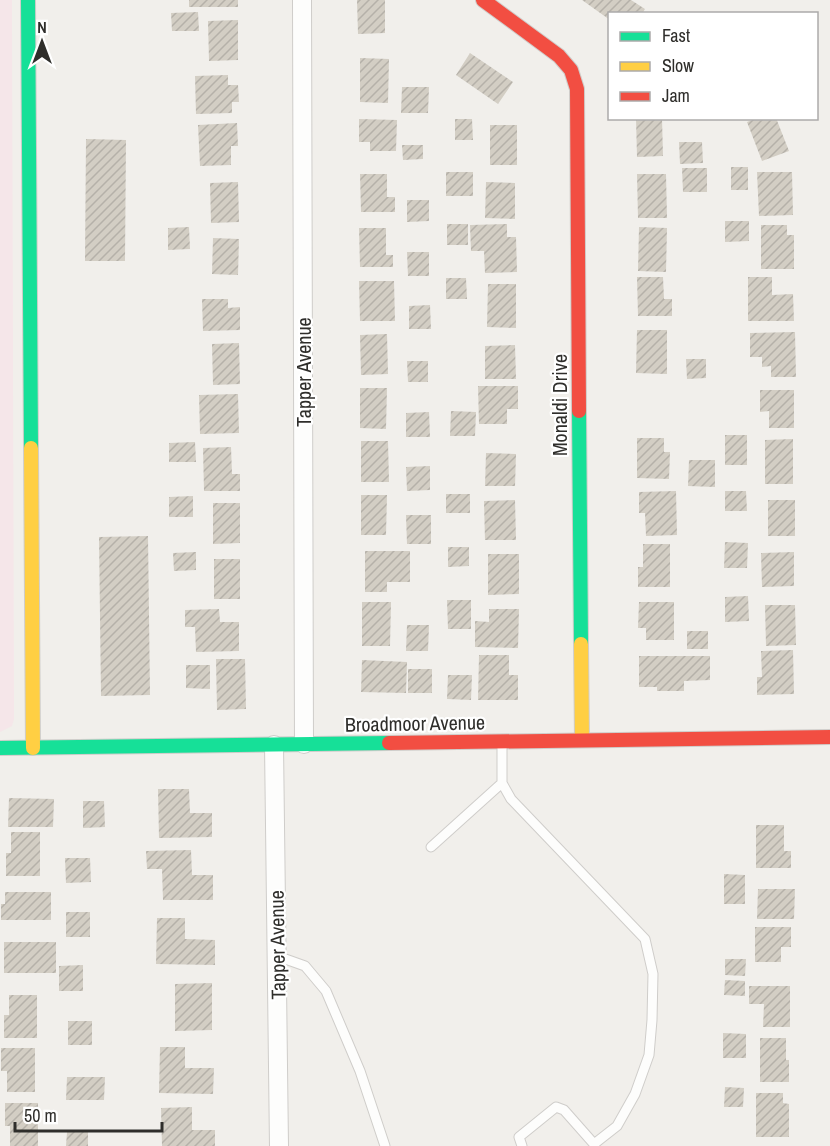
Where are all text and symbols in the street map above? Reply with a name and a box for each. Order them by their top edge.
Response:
north arrow [12,12,72,72]
legend [608,12,818,120]
text: N [37,16,47,38]
text: Fast [662,23,690,48]
text: Slow [662,53,694,78]
text: Jam [662,83,690,108]
street label: Tapper Avenue [290,317,317,427]
street label: Monaldi Drive [546,354,573,456]
street label: Broadmoor Avenue [345,708,485,738]
street label: Tapper Avenue [263,890,291,1000]
scale bar [15,1095,162,1133]
text: 50 m [24,1103,57,1128]

